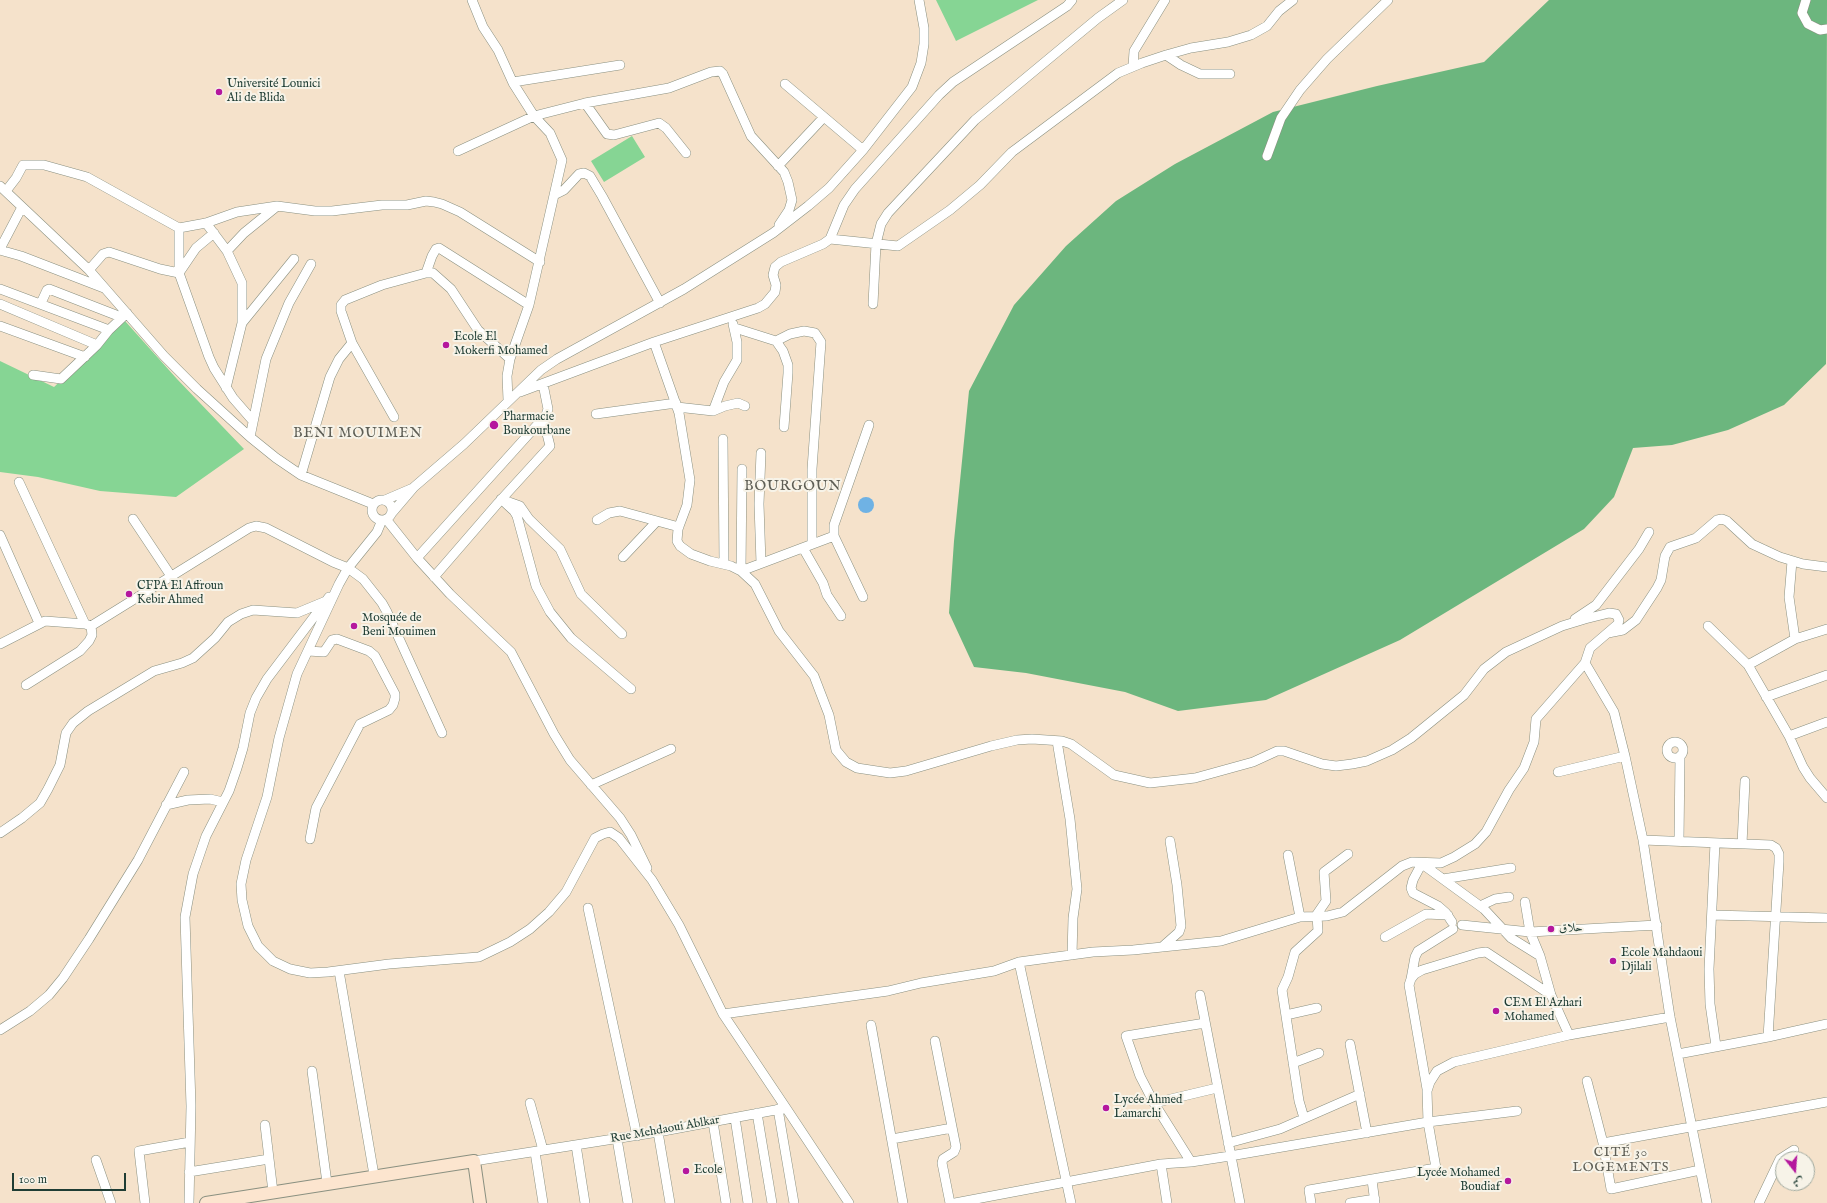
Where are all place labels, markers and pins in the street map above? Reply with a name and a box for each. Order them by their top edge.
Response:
place label: Université Lounici Ali de Blida [227,78,320,106]
marker: Université Lounici Ali de Blida [214,87,224,97]
place label: Ecole El Mokerfi Mohamed [454,331,548,359]
marker: Ecole El Mokerfi Mohamed [441,340,451,350]
place label: Pharmacie Boukourbane [503,411,570,439]
marker: Pharmacie Boukourbane [488,419,500,431]
place label: CFPA El Affroun Kebir Ahmed [137,580,223,608]
marker: CFPA El Affroun Kebir Ahmed [124,589,134,599]
place label: Mosquée de Beni Mouimen [362,612,436,640]
marker: Mosquée de Beni Mouimen [349,621,359,631]
place label: حلاق [1559,922,1583,936]
marker: حلاق [1546,924,1556,934]
place label: Ecole Mahdaoui Djilali [1621,947,1703,975]
marker: Ecole Mahdaoui Djilali [1608,956,1618,966]
place label: CEM El Azhari Mohamed [1504,997,1582,1025]
marker: CEM El Azhari Mohamed [1491,1006,1501,1016]
place label: Lycée Ahmed Lamarchi [1114,1094,1182,1122]
marker: Lycée Ahmed Lamarchi [1101,1103,1111,1113]
place label: Ecole [694,1164,723,1178]
marker: Ecole [681,1166,691,1176]
place label: Lycée Mohamed Boudiaf [1417,1167,1500,1195]
marker: Lycée Mohamed Boudiaf [1503,1176,1513,1186]

